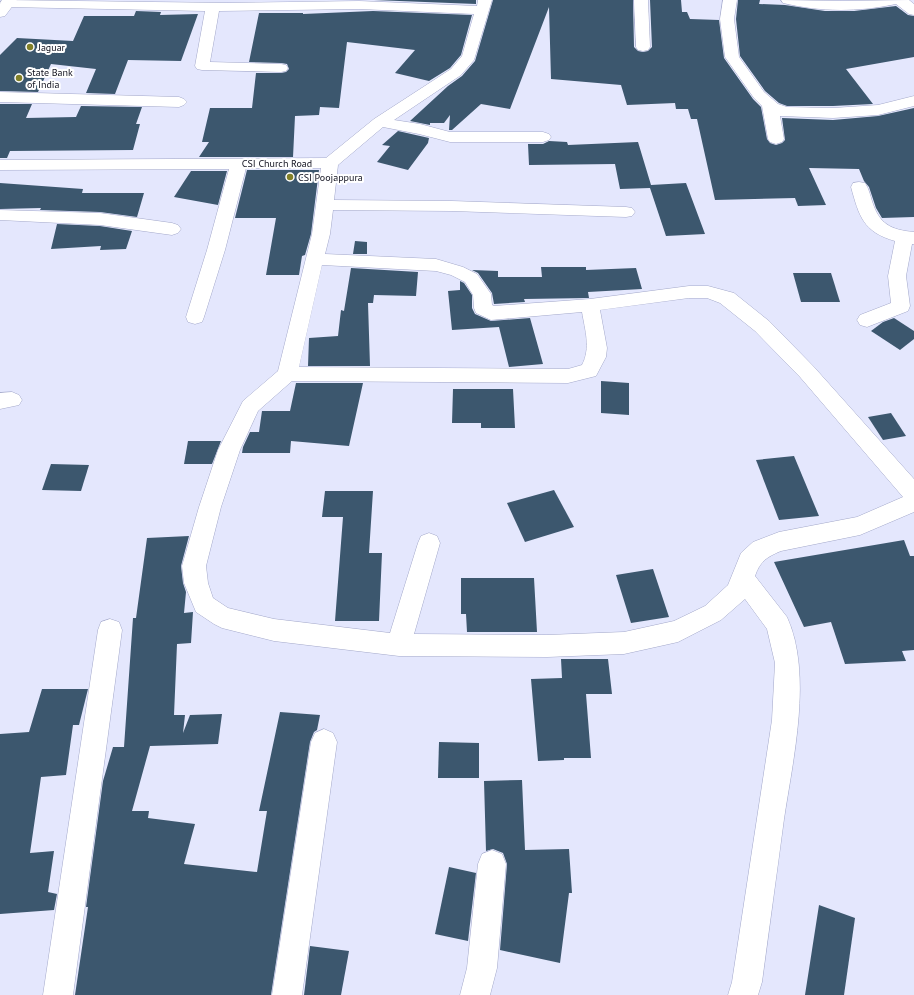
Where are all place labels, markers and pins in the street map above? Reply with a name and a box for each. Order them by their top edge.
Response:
place label: Jaguar [37,41,66,54]
marker: Jaguar [25,42,35,52]
place label: State Bank of India [27,66,73,91]
marker: State Bank of India [14,73,24,83]
place label: CSI Poojappura [298,171,363,184]
marker: CSI Poojappura [285,172,295,182]

